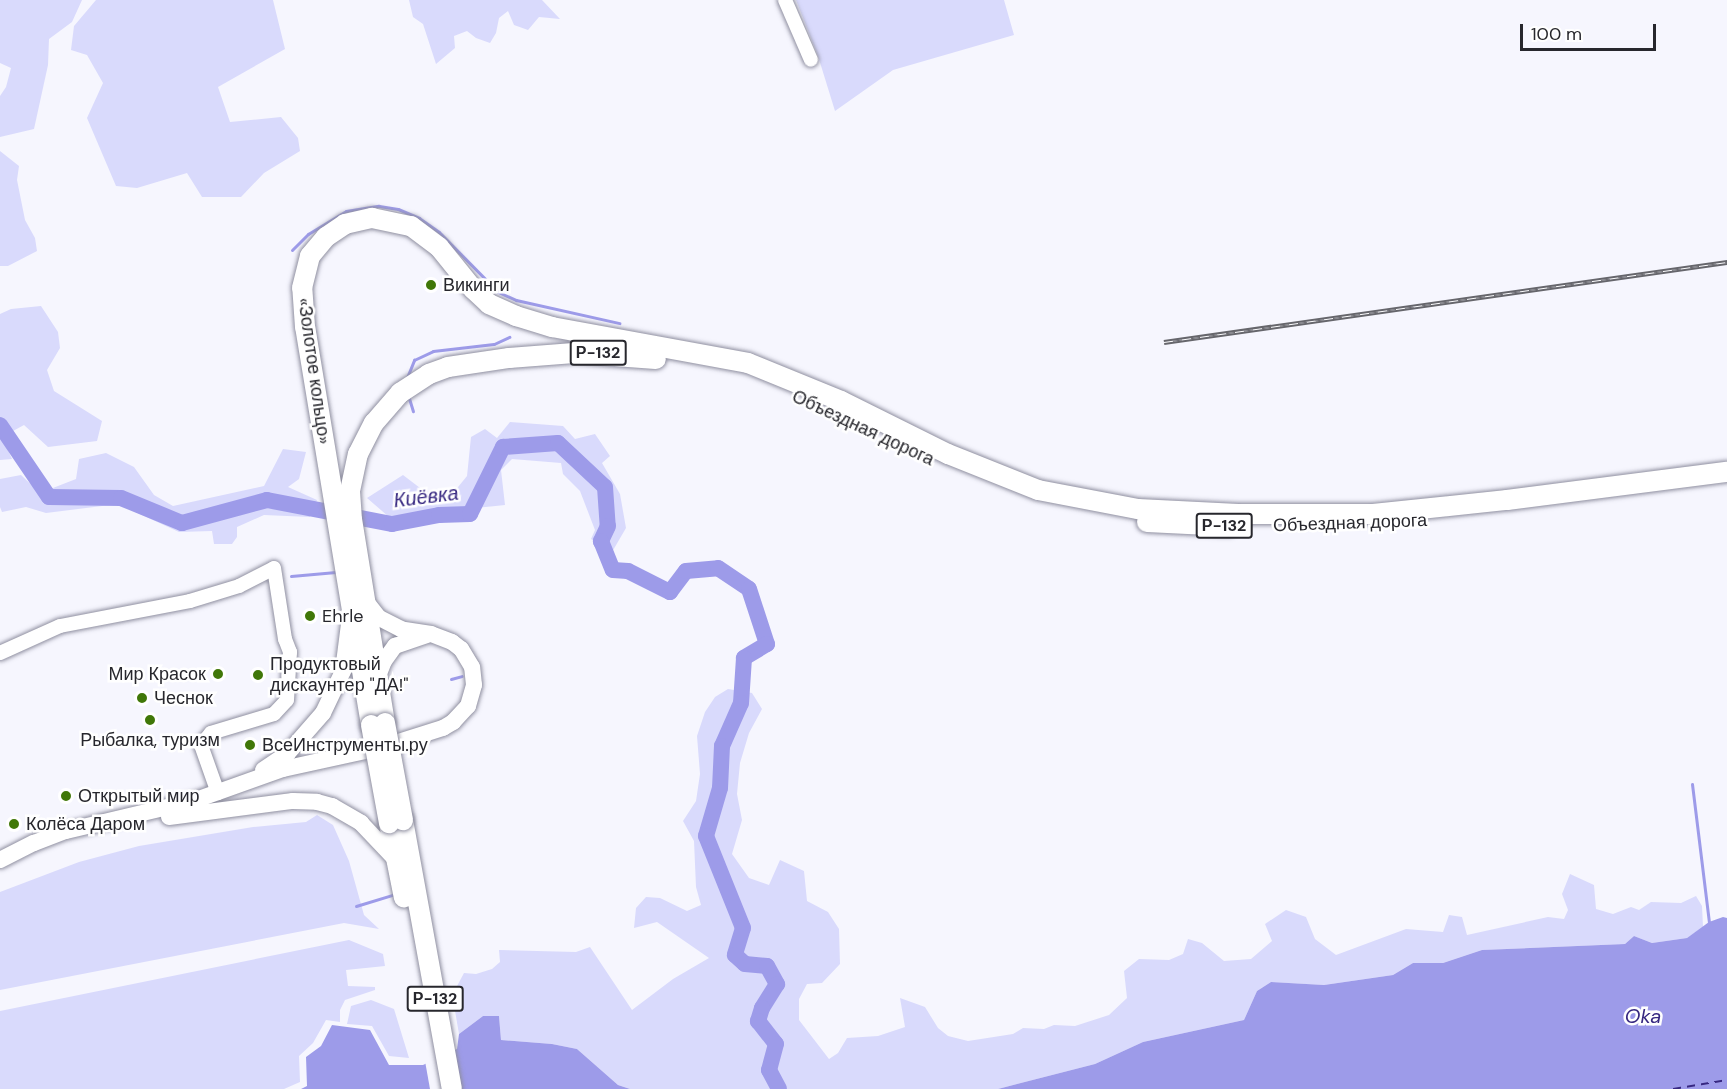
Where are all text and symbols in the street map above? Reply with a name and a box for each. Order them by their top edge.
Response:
scale bar [1523,12,1660,50]
text: 100 m [1531,22,1582,46]
place label: Викинги [443,274,510,296]
marker: Викинги [424,278,438,292]
street label: «Золотое кольцо» [293,296,335,446]
road number: Р-132 [570,340,626,366]
street label: Объездная дорога [789,386,937,470]
water label: Киёвка [392,481,460,513]
street label: Объездная дорога [1273,510,1427,536]
road number: Р-132 [1196,513,1252,539]
place label: Ehrle [322,605,363,627]
marker: Ehrle [303,609,317,623]
place label: Продуктовый дискаунтер "ДА!" [270,654,409,696]
place label: Мир Красок [109,663,206,685]
marker: Мир Красок [211,667,225,681]
marker: Продуктовый дискаунтер "ДА!" [251,668,265,682]
place label: Чеснок [154,687,213,709]
marker: Чеснок [135,691,149,705]
marker: Рыбалка, туризм [143,713,157,727]
place label: Рыбалка, туризм [80,729,220,751]
place label: ВсеИнструменты.ру [262,734,428,756]
marker: ВсеИнструменты.ру [243,738,257,752]
place label: Открытый мир [78,785,200,807]
marker: Открытый мир [59,789,73,803]
place label: Колёса Даром [26,813,145,835]
marker: Колёса Даром [7,817,21,831]
road number: Р-132 [406,986,464,1012]
water label: Oka [1625,1004,1661,1028]

